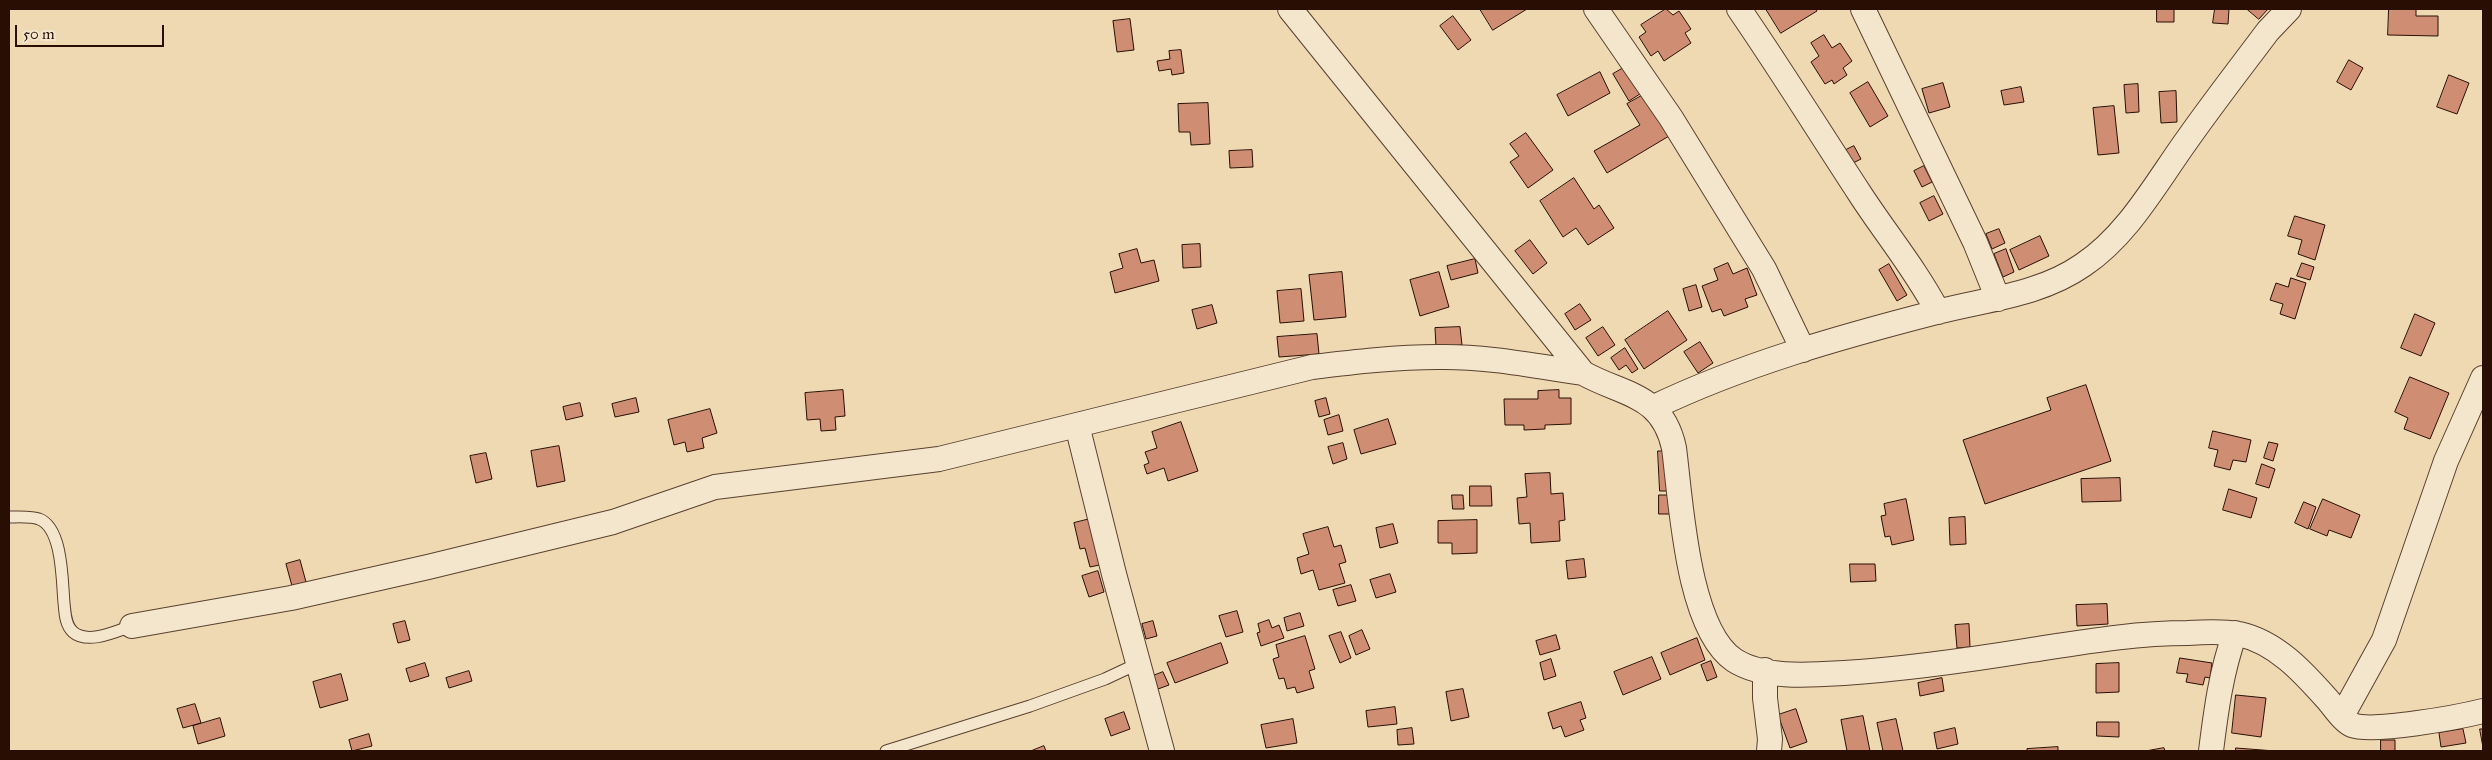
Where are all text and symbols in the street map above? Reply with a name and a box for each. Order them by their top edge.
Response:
scale bar [18,15,166,47]
text: 50 m [23,25,55,43]

